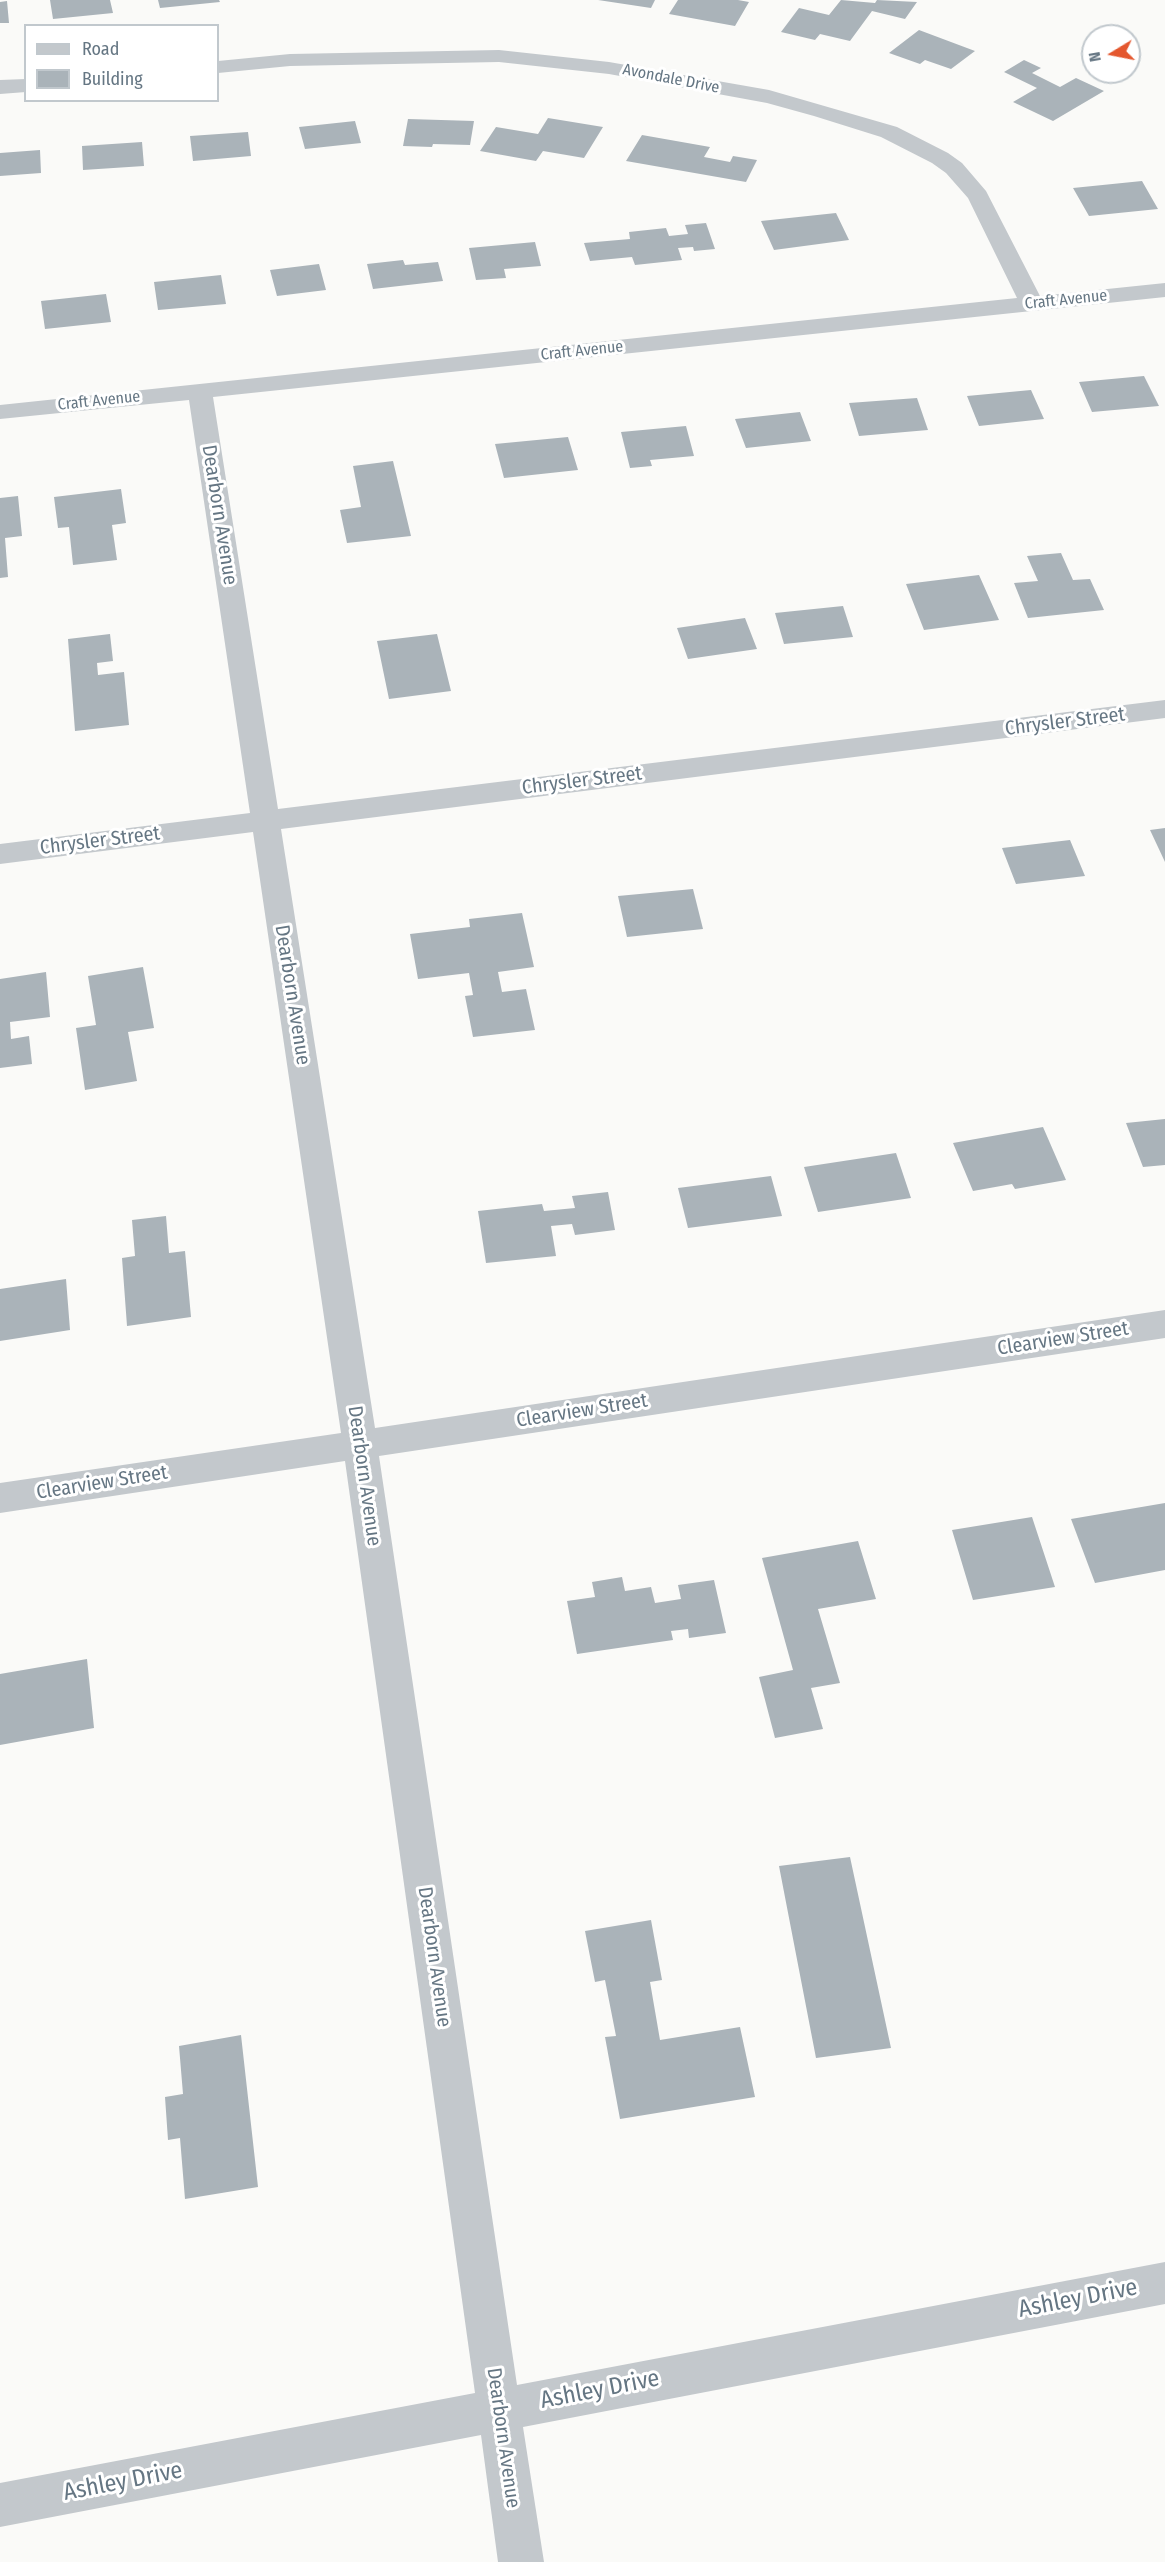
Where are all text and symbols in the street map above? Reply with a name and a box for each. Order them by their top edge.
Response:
legend [24,24,219,102]
north arrow [1081,24,1141,84]
text: Road [82,38,119,60]
text: N [1085,50,1105,63]
street label: Avondale Drive [621,60,721,98]
text: Building [82,68,143,90]
street label: Craft Avenue [1024,286,1108,314]
street label: Craft Avenue [540,337,624,365]
street label: Craft Avenue [57,387,141,415]
street label: Dearborn Avenue [196,443,242,587]
street label: Chrysler Street [1004,703,1126,741]
street label: Chrysler Street [521,762,643,800]
street label: Chrysler Street [39,822,161,860]
street label: Dearborn Avenue [269,923,315,1067]
street label: Clearview Street [996,1317,1130,1361]
street label: Clearview Street [515,1389,649,1433]
street label: Dearborn Avenue [342,1404,386,1548]
street label: Clearview Street [35,1461,169,1505]
street label: Dearborn Avenue [412,1885,456,2029]
street label: Ashley Drive [1016,2273,1140,2325]
street label: Ashley Drive [538,2364,662,2416]
street label: Dearborn Avenue [481,2366,525,2510]
street label: Ashley Drive [61,2456,185,2508]

